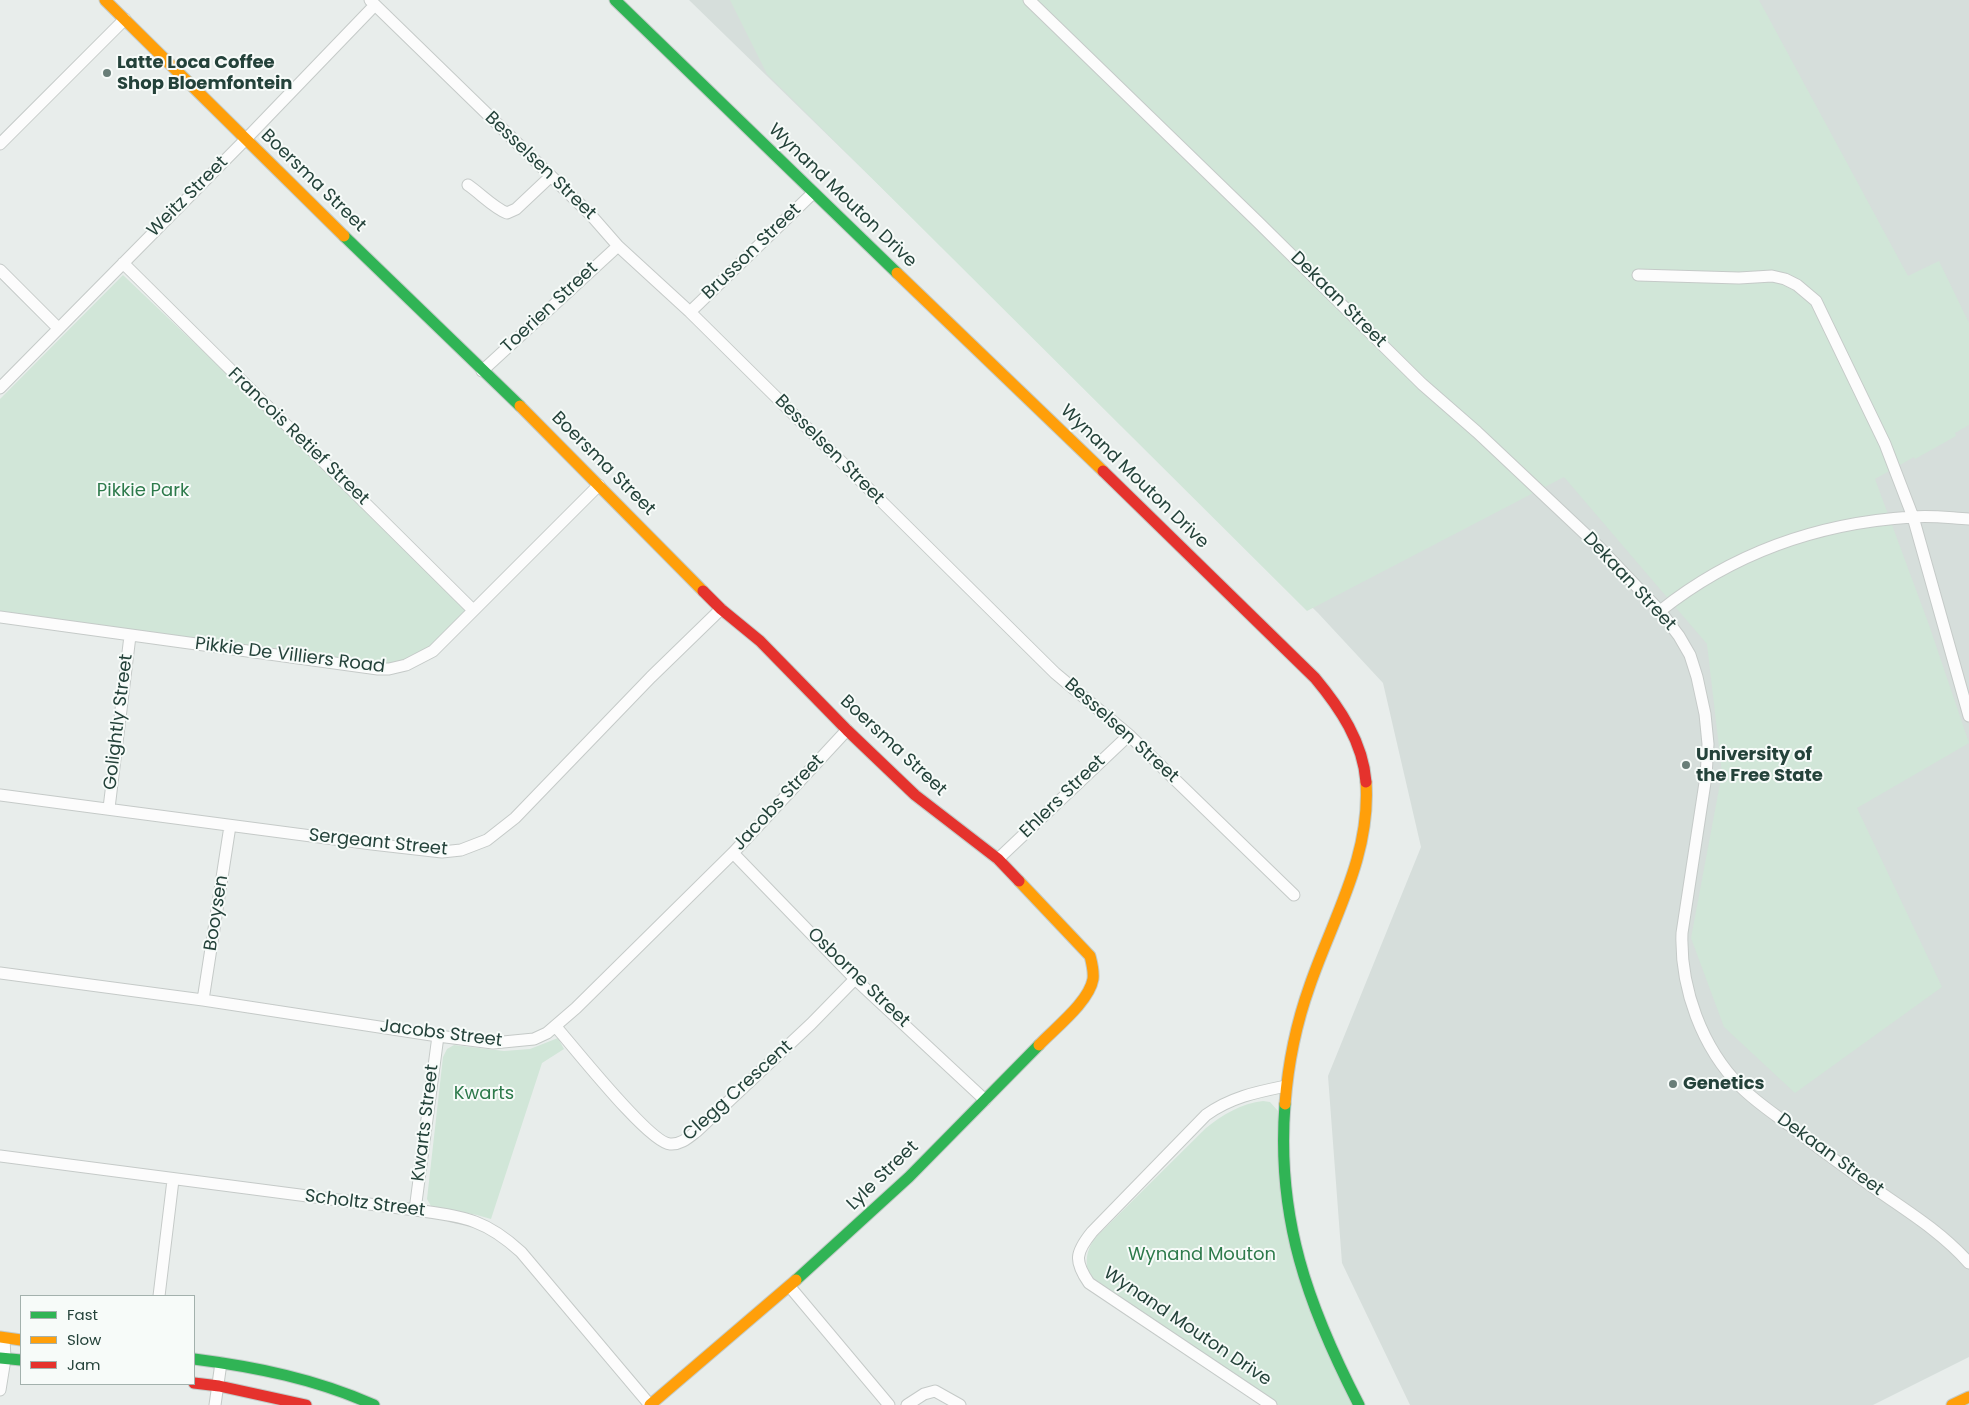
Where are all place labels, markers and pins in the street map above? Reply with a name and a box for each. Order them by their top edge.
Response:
place label: Latte Loca Coffee Shop Bloemfontein [117,52,292,94]
marker: Latte Loca Coffee Shop Bloemfontein [101,67,113,79]
place label: University of the Free State [1696,744,1823,786]
marker: University of the Free State [1680,759,1692,771]
place label: Genetics [1683,1073,1765,1095]
marker: Genetics [1667,1078,1679,1090]

